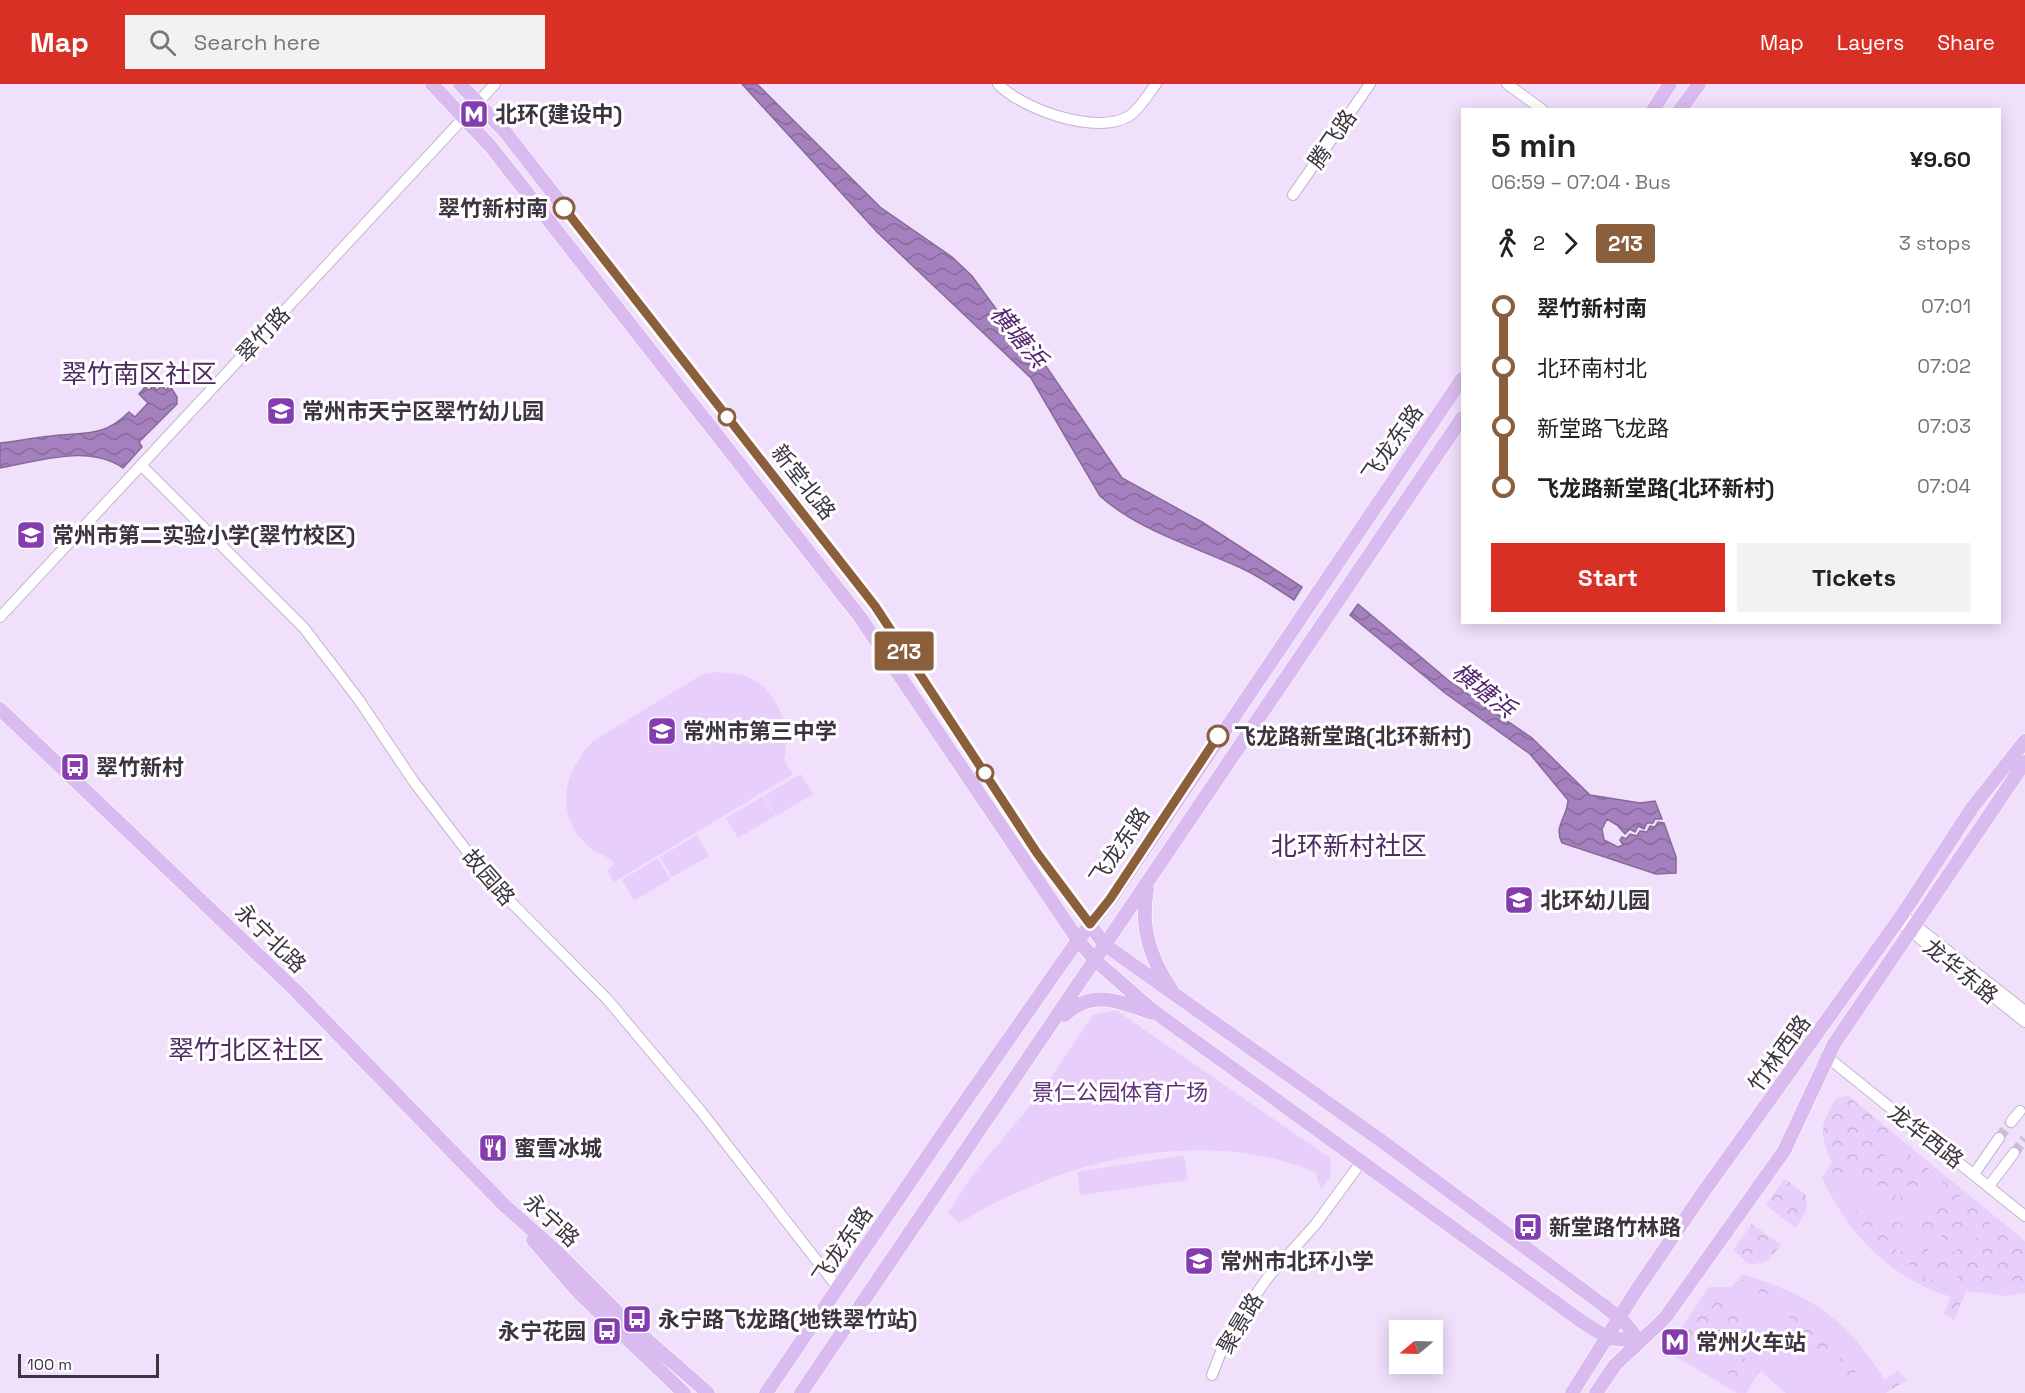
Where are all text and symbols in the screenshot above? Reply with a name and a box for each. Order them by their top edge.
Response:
search box [125,15,545,69]
text: Map [30,24,89,60]
icon: search [146,26,179,59]
text: Search here [194,28,321,56]
text: Map [1760,29,1804,56]
text: Layers [1837,29,1904,56]
text: Share [1937,29,1995,56]
metro station icon: 北环(建设中) [458,98,490,130]
place label: 北环(建设中) [495,100,622,128]
street label: 腾飞路 [1302,104,1362,174]
text: 5 min [1491,125,1576,167]
text: ¥9.60 [1910,145,1971,173]
text: 06:59 – 07:04 · Bus [1491,169,1671,195]
place label: 翠竹新村南 [438,194,548,222]
marker: 翠竹新村南 [553,197,575,219]
icon: walk [1491,227,1524,260]
icon: forward [1554,227,1587,260]
text: 2 [1533,230,1545,256]
text: 213 [1608,230,1643,257]
text: 3 stops [1899,230,1971,256]
text: 07:01 [1921,293,1971,319]
text: 翠竹新村南 [1537,294,1647,322]
water label: 横塘浜 [984,298,1055,375]
street label: 翠竹路 [230,300,296,368]
text: 07:02 [1917,353,1971,379]
text: 北环南村北 [1537,354,1647,382]
district label: 翠竹南区社区 [61,357,217,391]
school or university icon: 常州市天宁区翠竹幼儿园 [265,395,297,427]
place label: 常州市天宁区翠竹幼儿园 [302,397,544,425]
street label: 飞龙东路 [1355,399,1429,487]
unlabelled marker [718,408,736,426]
text: 07:03 [1917,413,1971,439]
text: 新堂路飞龙路 [1537,414,1669,442]
street label: 新堂北路 [766,439,842,525]
text: 07:04 [1917,473,1971,499]
text: 飞龙路新堂路(北环新村) [1537,474,1774,502]
school or university icon: 常州市第二实验小学(翠竹校区) [15,519,47,551]
place label: 常州市第二实验小学(翠竹校区) [52,521,355,549]
button: Start [1491,543,1725,612]
button: Tickets [1737,543,1971,612]
line badge: 213 [870,632,938,670]
text: 213 [887,638,921,665]
water label: 横塘浜 [1446,656,1523,726]
school or university icon: 常州市第三中学 [646,715,678,747]
place label: 常州市第三中学 [683,717,837,745]
place label: 飞龙路新堂路(北环新村) [1234,722,1471,750]
marker: 飞龙路新堂路(北环新村) [1207,725,1229,747]
bus stop icon: 翠竹新村 [59,751,91,783]
place label: 翠竹新村 [96,753,184,781]
unlabelled marker [976,764,994,782]
street label: 飞龙东路 [1083,802,1155,890]
district label: 北环新村社区 [1271,829,1427,863]
street label: 故园路 [457,843,521,911]
school or university icon: 北环幼儿园 [1503,884,1535,916]
place label: 北环幼儿园 [1540,886,1650,914]
street label: 永宁北路 [230,897,312,979]
street label: 龙华东路 [1918,932,2004,1010]
street label: 竹林西路 [1742,1009,1816,1097]
district label: 翠竹北区社区 [168,1033,324,1067]
park label: 景仁公园体育广场 [1032,1078,1208,1106]
street label: 龙华西路 [1883,1098,1969,1174]
restaurant icon: 蜜雪冰城 [477,1132,509,1164]
place label: 蜜雪冰城 [514,1134,602,1162]
street label: 永宁路 [518,1187,586,1253]
street label: 飞龙东路 [806,1201,878,1289]
bus stop icon: 新堂路竹林路 [1512,1211,1544,1243]
place label: 新堂路竹林路 [1549,1213,1681,1241]
school or university icon: 常州市北环小学 [1183,1245,1215,1277]
place label: 常州市北环小学 [1220,1247,1374,1275]
street label: 聚景路 [1211,1287,1269,1359]
bus stop icon: 永宁路飞龙路(地铁翠竹站) [621,1303,653,1335]
place label: 永宁路飞龙路(地铁翠竹站) [658,1305,917,1333]
bus stop icon: 永宁花园 [591,1315,623,1347]
place label: 永宁花园 [498,1317,586,1345]
north arrow [1389,1320,1443,1374]
map controls [1389,1320,1443,1374]
metro station icon: 常州火车站 [1659,1326,1691,1358]
place label: 常州火车站 [1696,1328,1806,1356]
scale bar [18,1351,159,1378]
text: 100 m [27,1354,72,1375]

